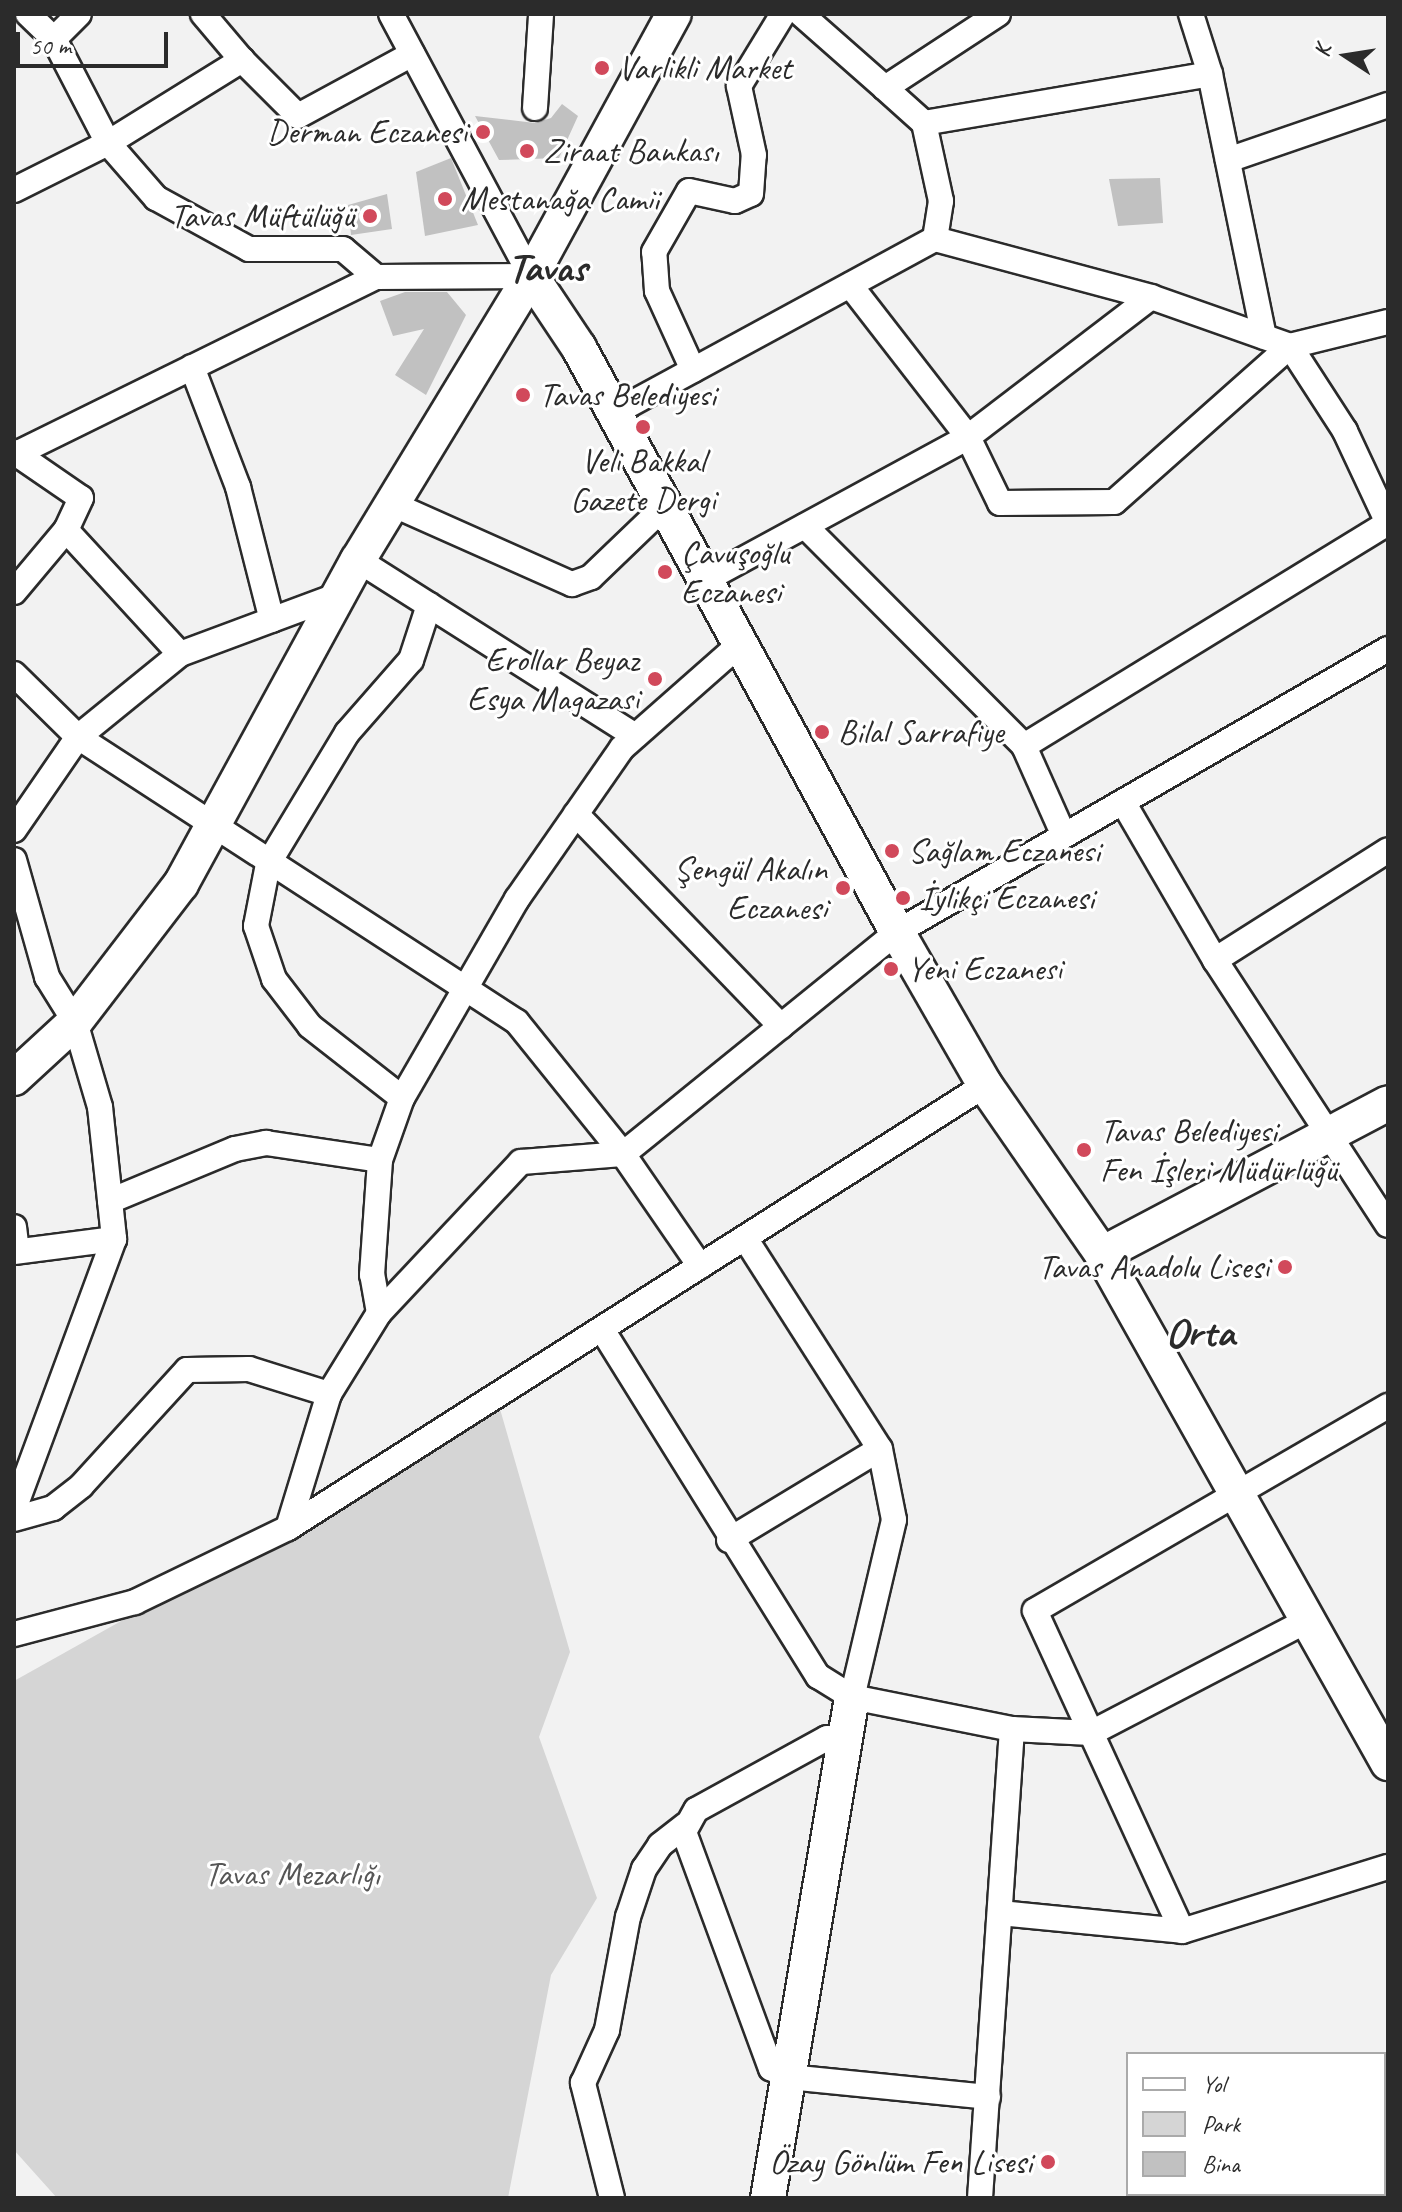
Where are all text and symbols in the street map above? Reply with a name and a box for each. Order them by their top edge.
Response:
scale bar [20,16,172,66]
north arrow [1306,16,1386,96]
text: 50 m [30,31,71,61]
text: K [1308,43,1337,59]
place label: Varlikli Market [618,48,791,88]
marker: Varlikli Market [593,59,611,77]
place label: Derman Eczanesi [266,112,467,152]
marker: Derman Eczanesi [474,123,492,141]
place label: Ziraat Bankası [543,131,718,171]
marker: Ziraat Bankası [518,142,536,160]
place label: Mestanağa Camii [461,179,660,219]
marker: Mestanağa Camii [436,190,454,208]
place label: Tavas Müftülüğü [170,196,354,236]
marker: Tavas Müftülüğü [361,207,379,225]
district label: Tavas [507,243,587,293]
place label: Tavas Belediyesi [539,375,717,415]
marker: Tavas Belediyesi [514,386,532,404]
marker: Veli Bakkal Gazete Dergi [634,418,652,436]
place label: Veli Bakkal Gazete Dergi [570,440,716,520]
place label: Çavuşoğlu Eczanesi [681,532,789,612]
marker: Çavuşoğlu Eczanesi [656,563,674,581]
place label: Erollar Beyaz Esya Magazasi [467,639,639,718]
marker: Erollar Beyaz Esya Magazasi [646,670,664,688]
place label: Bilal Sarrafiye [838,712,1003,752]
marker: Bilal Sarrafiye [813,723,831,741]
place label: Sağlam Eczanesi [908,831,1101,871]
marker: Sağlam Eczanesi [883,842,901,860]
place label: Şengül Akalın Eczanesi [674,848,827,928]
place label: İylikçi Eczanesi [919,878,1095,918]
marker: Şengül Akalın Eczanesi [834,879,852,897]
marker: İylikçi Eczanesi [894,889,912,907]
place label: Yeni Eczanesi [907,949,1063,989]
marker: Yeni Eczanesi [882,960,900,978]
place label: Tavas Belediyesi Fen İşleri Müdürlüğü [1100,1110,1337,1190]
marker: Tavas Belediyesi Fen İşleri Müdürlüğü [1075,1141,1093,1159]
place label: Tavas Anadolu Lisesi [1037,1247,1269,1287]
marker: Tavas Anadolu Lisesi [1276,1258,1294,1276]
district label: Orta [1166,1308,1234,1358]
park label: Tavas Mezarlığı [205,1854,379,1894]
legend [1126,2052,1386,2196]
text: Yol [1202,2069,1225,2099]
text: Park [1202,2109,1240,2139]
place label: Özay Gönlüm Fen Lisesi [769,2142,1032,2182]
text: Bina [1202,2149,1240,2179]
marker: Özay Gönlüm Fen Lisesi [1039,2153,1057,2171]

